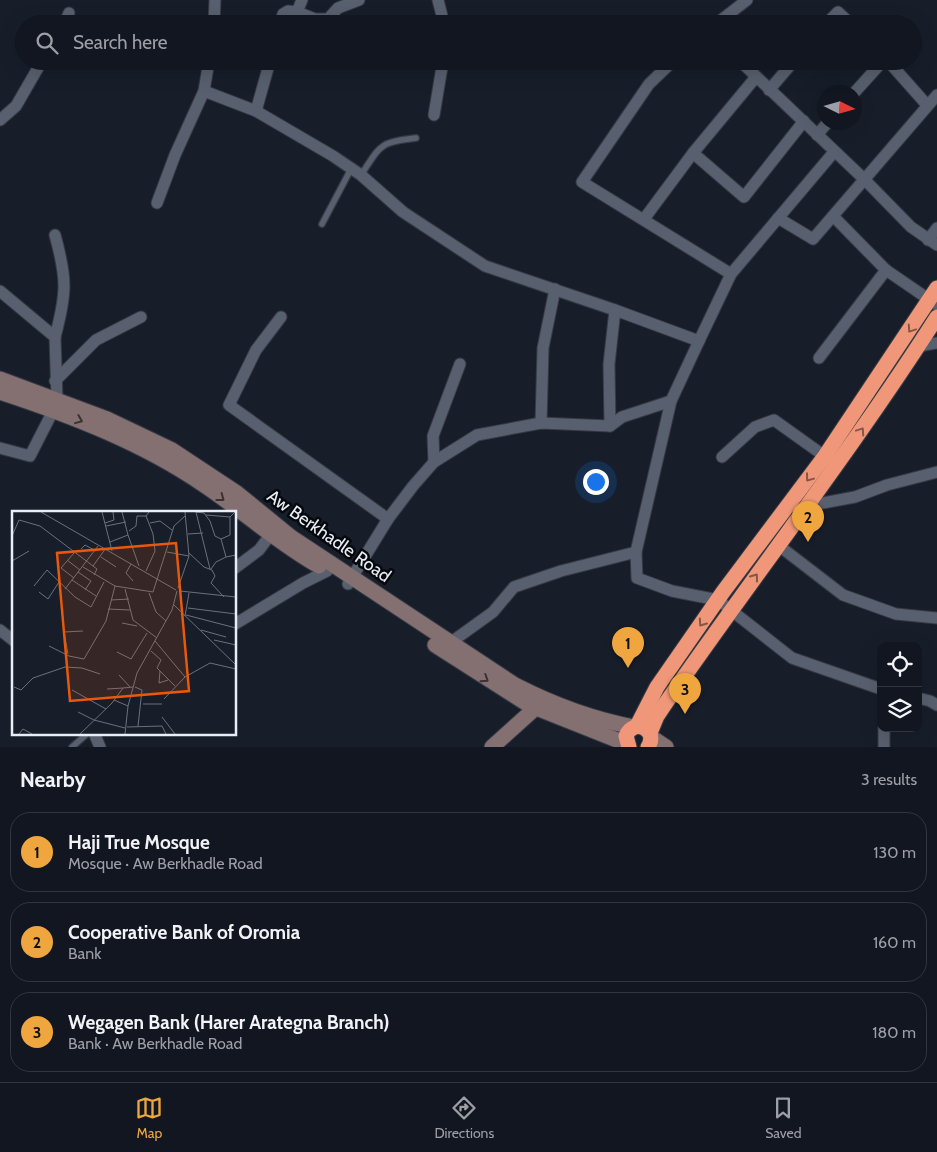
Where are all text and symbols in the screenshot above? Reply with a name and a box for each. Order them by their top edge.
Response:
search box [15,15,922,70]
icon: search [33,29,61,57]
text: Search here [73,31,167,54]
north arrow [817,85,862,130]
one-way arrow [907,324,917,333]
one-way arrow [74,414,83,425]
one-way arrow [855,427,864,437]
your location [583,469,609,495]
one-way arrow [805,472,814,481]
street label: Aw Berkhadle Road [263,485,395,587]
one-way arrow [215,492,224,500]
pin: 2 [792,501,824,542]
inset map [12,511,236,734]
one-way arrow [749,573,758,583]
one-way arrow [699,617,708,627]
pin: 1 [612,627,644,668]
map controls [877,642,922,732]
button: locate [877,642,922,687]
one-way arrow [479,672,488,682]
pin: 3 [669,673,701,714]
button: layers [877,687,922,732]
text: Nearby [20,767,86,792]
text: 3 results [861,770,917,789]
text: Haji True Mosque [68,831,210,854]
text: 1 [34,843,40,862]
text: 130 m [873,843,916,862]
text: Mosque · Aw Berkhadle Road [68,854,263,873]
text: Cooperative Bank of Oromia [68,921,300,944]
text: 2 [33,933,41,952]
text: 160 m [873,933,916,952]
text: Bank [68,944,101,963]
text: Wegagen Bank (Harer Arategna Branch) [68,1011,389,1034]
text: 3 [33,1023,41,1042]
text: 180 m [872,1023,916,1042]
text: Bank · Aw Berkhadle Road [68,1034,242,1053]
tab: Map [135,1094,163,1142]
tab: Directions [434,1094,494,1142]
tab: Saved [765,1094,802,1142]

